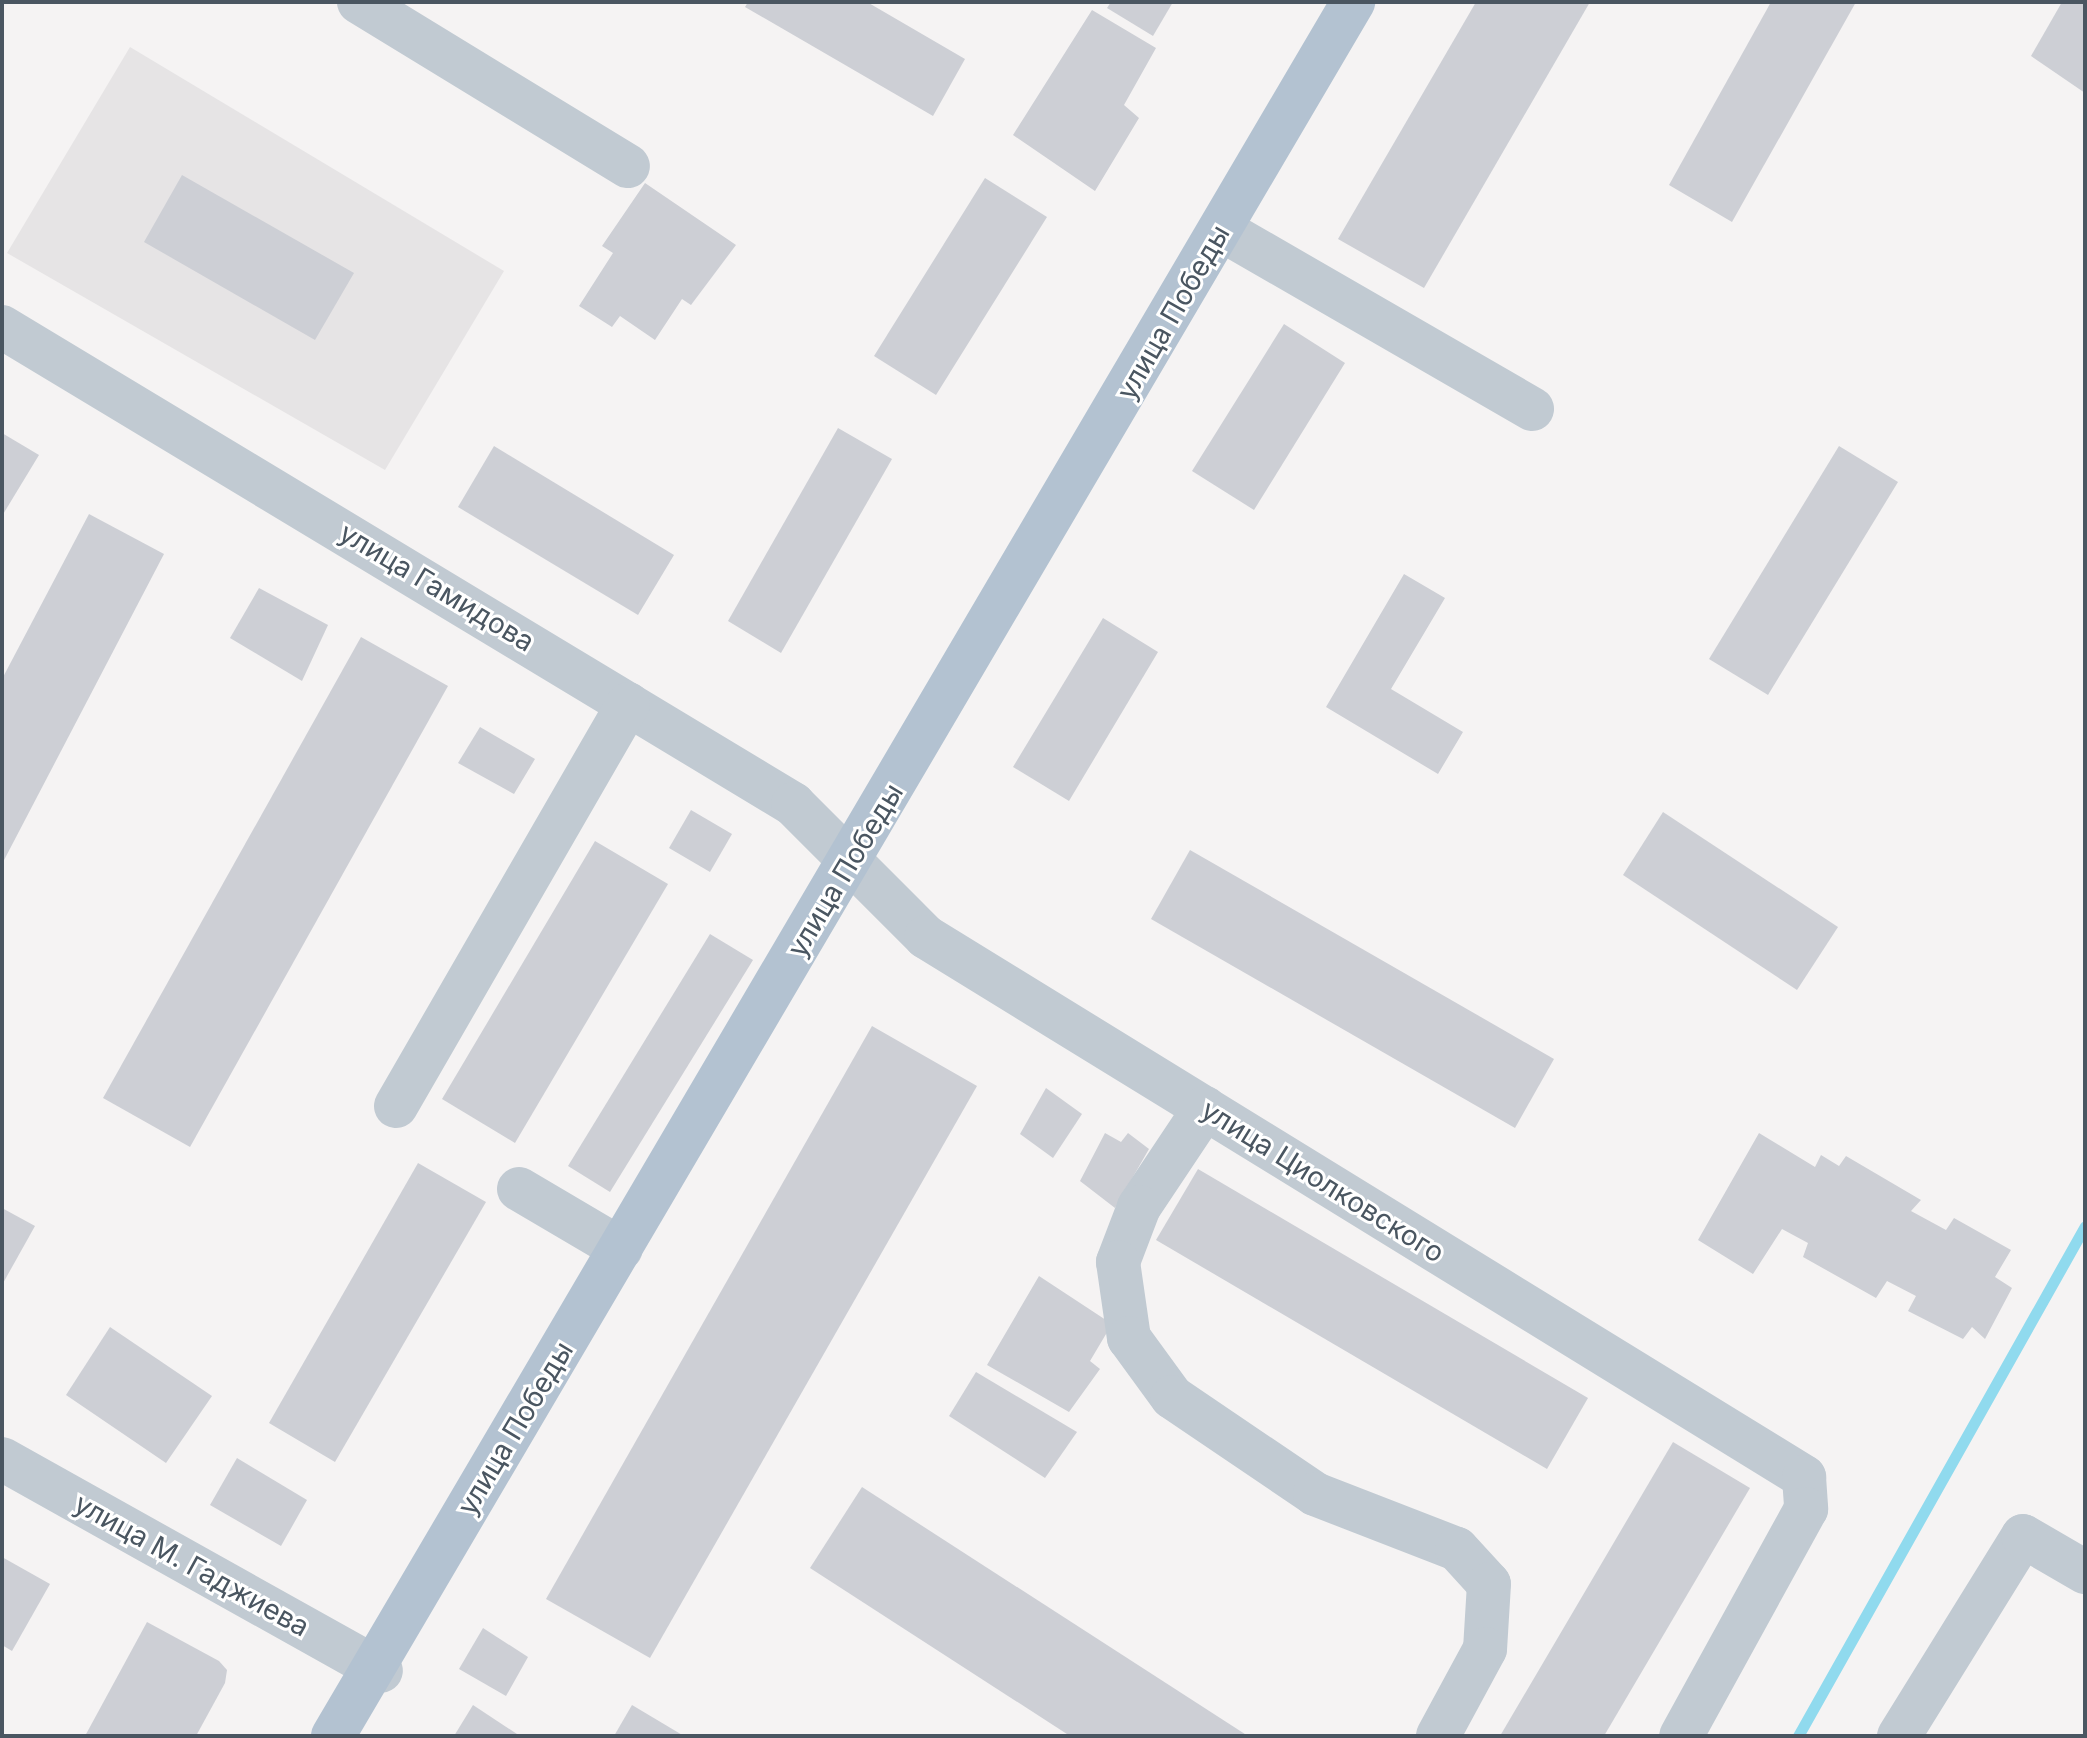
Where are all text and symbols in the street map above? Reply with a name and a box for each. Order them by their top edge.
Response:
street label: улица Победы [1109,219,1237,405]
street label: улица Гамидова [333,516,541,658]
street label: улица Победы [780,777,910,963]
street label: улица Циолковского [1195,1093,1451,1269]
street label: улица Победы [450,1335,580,1521]
street label: улица М. Гаджиева [69,1486,315,1644]

